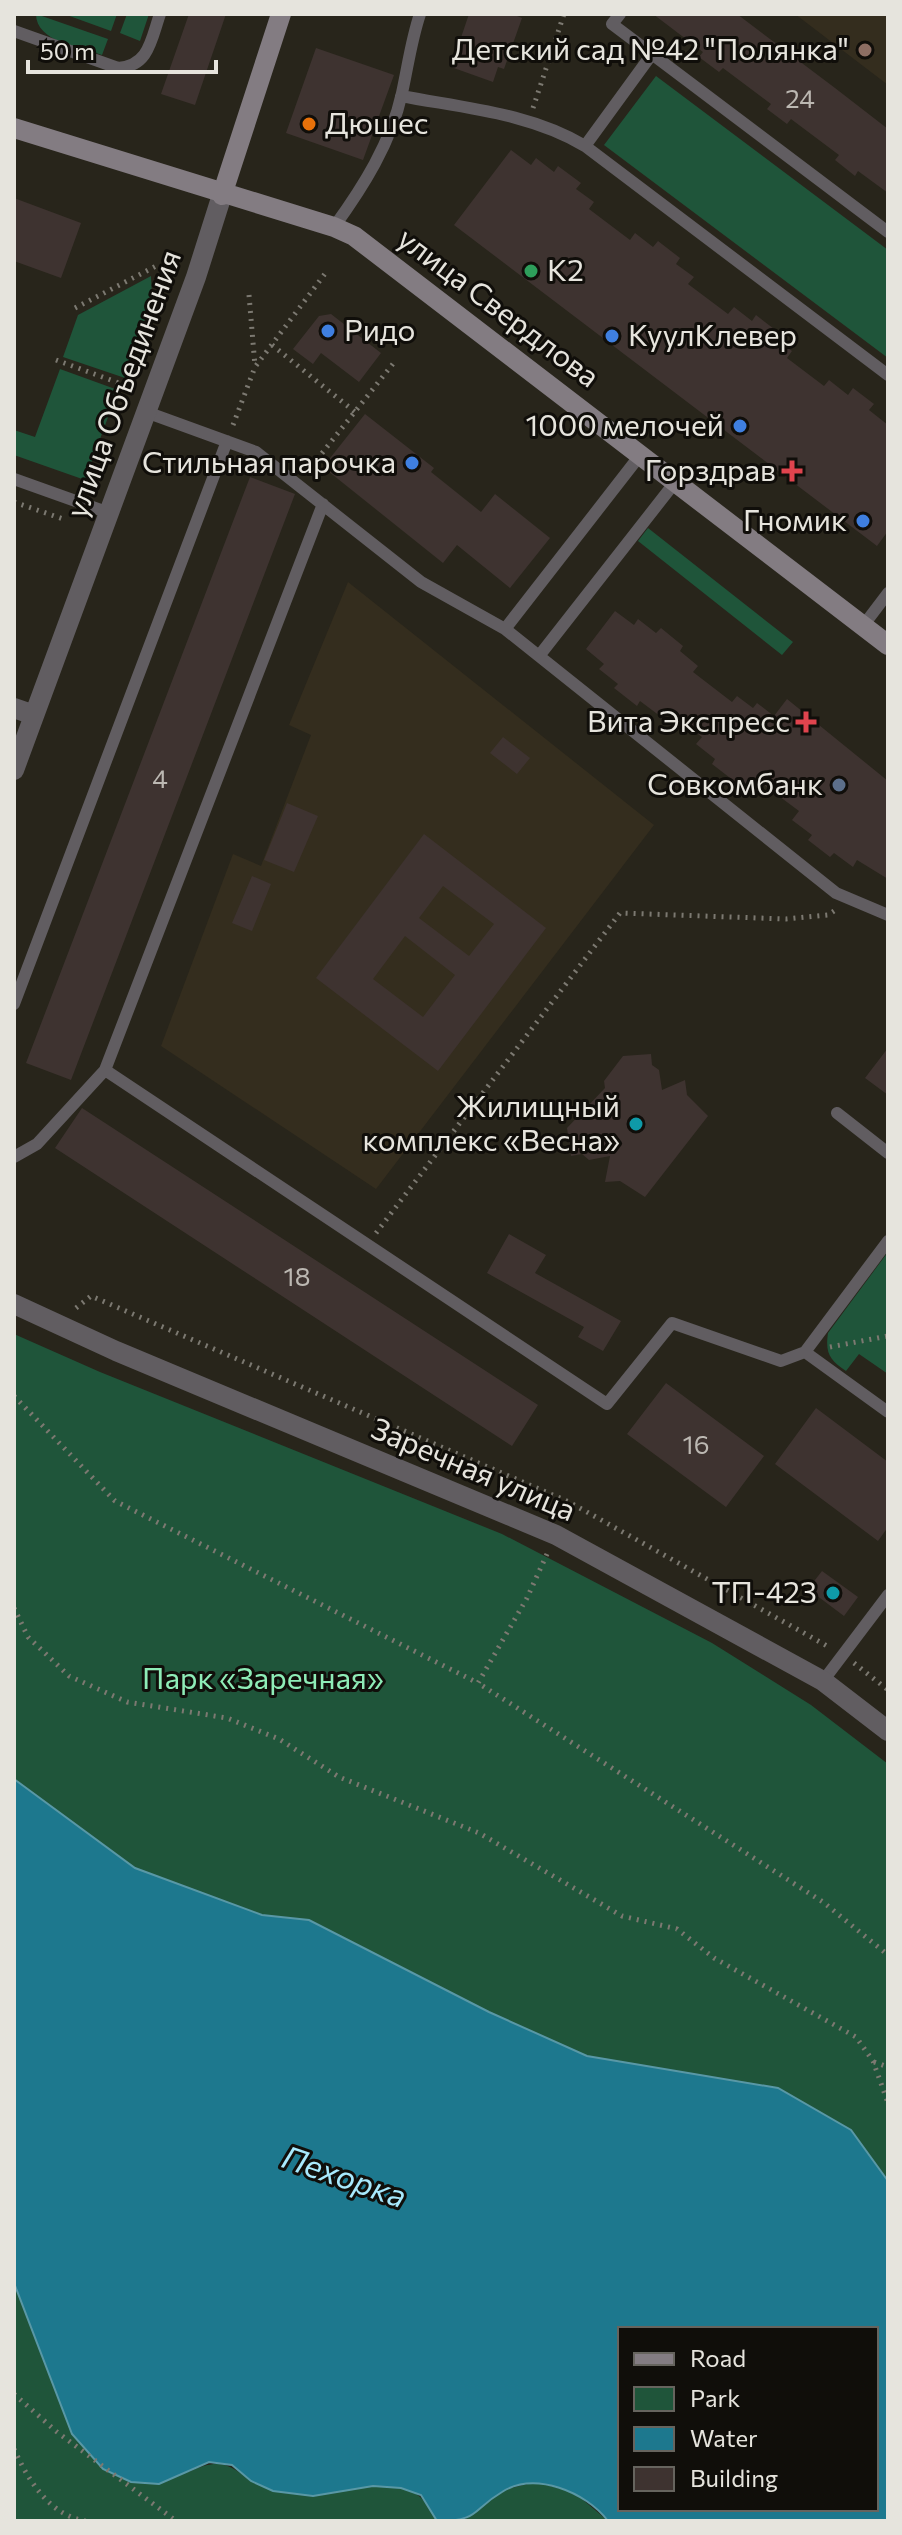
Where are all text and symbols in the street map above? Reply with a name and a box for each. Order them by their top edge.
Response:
scale bar [28,24,216,74]
place label: Детский сад №42 "Полянка" [452,29,849,66]
text: 50 m [40,36,95,65]
marker: Детский сад №42 "Полянка" [856,41,874,59]
house number: 24 [785,82,815,113]
place label: Дюшес [325,103,429,140]
marker: Дюшес [300,115,318,133]
street label: улица Свердлова [392,218,607,394]
street label: улица Объединения [56,244,187,522]
place label: К2 [547,250,584,287]
marker: К2 [522,262,540,280]
place label: Ридо [344,310,416,347]
place label: КуулКлевер [628,315,797,352]
marker: Ридо [319,322,337,340]
marker: КуулКлевер [603,327,621,345]
place label: 1000 мелочей [525,405,724,442]
marker: 1000 мелочей [731,417,749,435]
place label: Стильная парочка [142,442,396,479]
place label: Горздрав [645,450,776,487]
marker: Стильная парочка [403,454,421,472]
marker: Горздрав [783,462,801,480]
place label: Гномик [743,500,847,537]
marker: Гномик [854,512,872,530]
place label: Вита Экспресс [587,701,790,738]
marker: Вита Экспресс [797,713,815,731]
house number: 4 [152,762,168,793]
place label: Совкомбанк [647,764,823,801]
marker: Совкомбанк [830,776,848,794]
place label: Жилищный комплекс «Весна» [362,1086,620,1157]
marker: Жилищный комплекс «Весна» [627,1115,645,1133]
house number: 18 [284,1260,310,1291]
street label: Заречная улица [366,1408,582,1527]
house number: 16 [683,1428,709,1459]
place label: ТП-423 [711,1572,817,1609]
marker: ТП-423 [824,1584,842,1602]
park label: Парк «Заречная» [142,1658,384,1695]
water label: Пехорка [277,2135,412,2215]
legend [618,2327,878,2511]
text: Road [690,2343,746,2372]
text: Park [690,2383,740,2412]
text: Water [690,2423,758,2452]
text: Building [690,2463,778,2492]

